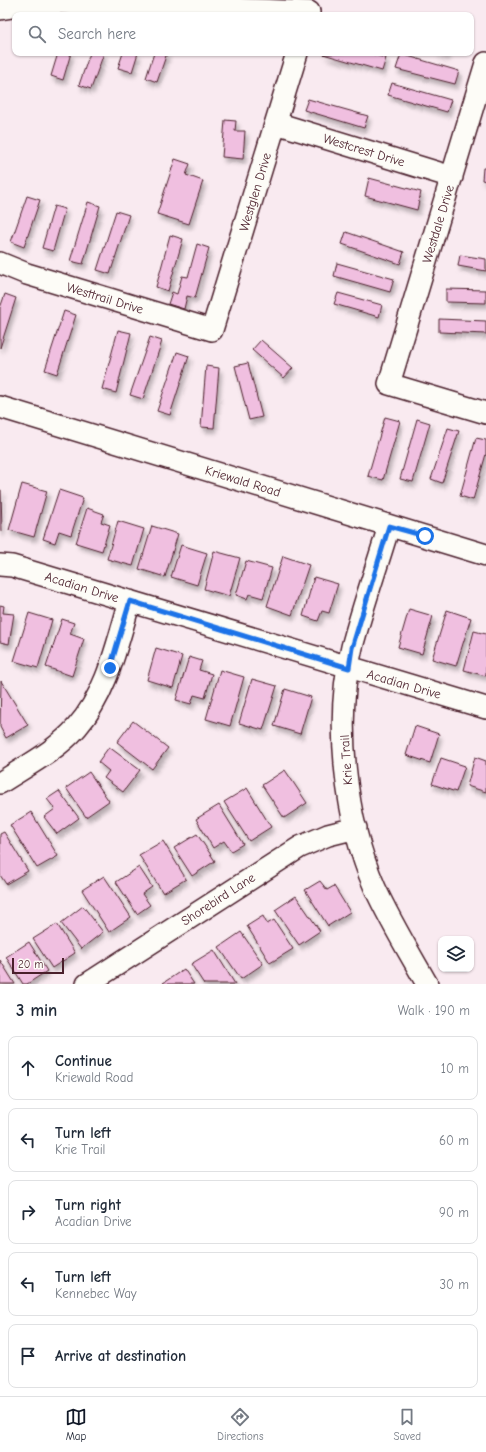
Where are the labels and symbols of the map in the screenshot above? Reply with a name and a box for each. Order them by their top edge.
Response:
street label: Westcrest Drive [321,130,407,170]
street label: Westglen Drive [236,150,274,233]
street label: Westdale Drive [419,183,457,265]
street label: Westtrail Drive [65,279,146,317]
street label: Kriewald Road [203,462,283,500]
route start [416,527,434,545]
street label: Acadian Drive [43,569,121,606]
route end [101,659,119,677]
street label: Acadian Drive [365,666,443,702]
street label: Krie Trail [337,734,355,786]
street label: Shorebird Lane [178,869,258,928]
scale bar [12,956,64,975]

